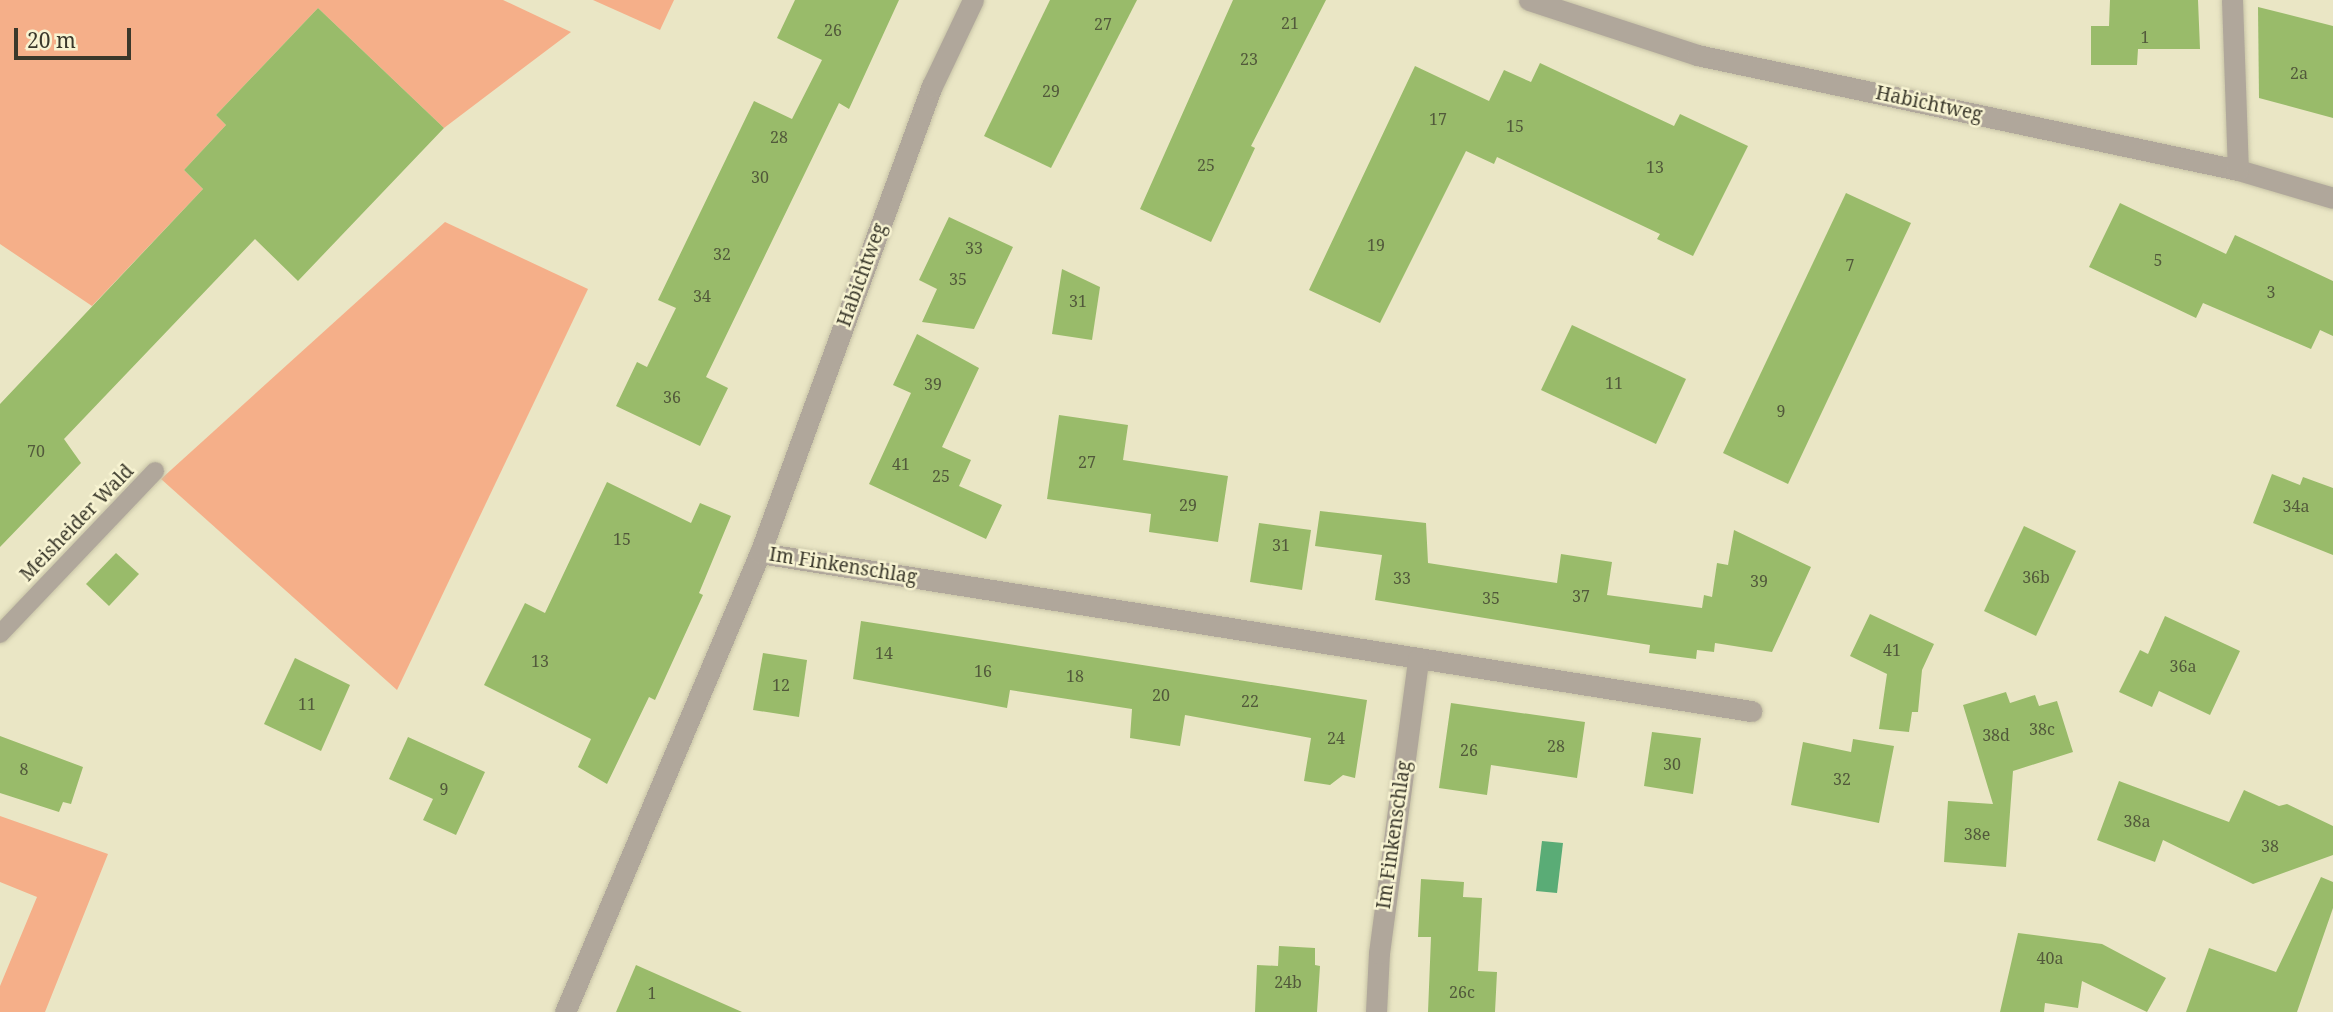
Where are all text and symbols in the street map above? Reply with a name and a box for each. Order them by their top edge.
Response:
house number: 21 [1281,13,1299,33]
scale bar [18,14,135,58]
house number: 27 [1094,14,1112,34]
house number: 26 [824,20,842,40]
text: 20 m [27,26,76,54]
house number: 1 [2141,27,2149,47]
house number: 23 [1240,49,1258,69]
house number: 2a [2290,63,2308,83]
house number: 29 [1042,81,1060,101]
street label: Habichtweg [1874,82,1984,126]
house number: 17 [1429,109,1447,129]
house number: 15 [1506,116,1524,136]
house number: 28 [770,127,788,147]
house number: 25 [1197,155,1215,175]
house number: 13 [1646,157,1664,177]
house number: 30 [751,167,769,187]
street label: Habichtweg [833,220,891,330]
house number: 19 [1367,235,1385,255]
house number: 33 [965,238,983,258]
house number: 32 [713,244,731,264]
house number: 5 [2154,250,2162,270]
house number: 7 [1846,255,1854,275]
house number: 35 [949,269,967,289]
house number: 3 [2267,282,2275,302]
house number: 34 [693,286,711,306]
house number: 31 [1069,291,1087,311]
house number: 11 [1605,373,1623,393]
house number: 39 [924,374,942,394]
house number: 36 [663,387,681,407]
house number: 9 [1777,401,1785,421]
house number: 70 [27,441,45,461]
house number: 27 [1078,452,1096,472]
house number: 41 [892,454,910,474]
street label: Meisheider Wald [15,460,139,586]
house number: 25 [932,466,950,486]
house number: 29 [1179,495,1197,515]
house number: 34a [2283,496,2309,516]
house number: 15 [613,529,631,549]
house number: 31 [1272,535,1290,555]
street label: Im Finkenschlag [767,543,919,589]
house number: 36b [2022,567,2050,587]
house number: 33 [1393,568,1411,588]
house number: 39 [1750,571,1768,591]
house number: 37 [1572,586,1590,606]
house number: 35 [1482,588,1500,608]
house number: 41 [1883,640,1901,660]
house number: 14 [875,643,893,663]
house number: 13 [531,651,549,671]
house number: 36a [2170,656,2196,676]
house number: 16 [974,661,992,681]
house number: 18 [1066,666,1084,686]
house number: 12 [772,675,790,695]
house number: 20 [1152,685,1170,705]
house number: 22 [1241,691,1259,711]
house number: 11 [298,694,316,714]
house number: 38c [2029,719,2055,739]
house number: 38d [1982,725,2010,745]
house number: 24 [1327,728,1345,748]
house number: 28 [1547,736,1565,756]
house number: 26 [1460,740,1478,760]
house number: 30 [1663,754,1681,774]
house number: 8 [20,759,28,779]
street label: Im Finkenschlag [1372,759,1416,911]
house number: 32 [1833,769,1851,789]
house number: 9 [440,779,448,799]
house number: 38a [2124,811,2150,831]
house number: 38e [1964,824,1990,844]
house number: 38 [2261,836,2279,856]
house number: 40a [2037,948,2063,968]
house number: 24b [1274,972,1302,992]
house number: 26c [1449,982,1475,1002]
house number: 1 [648,983,656,1003]

